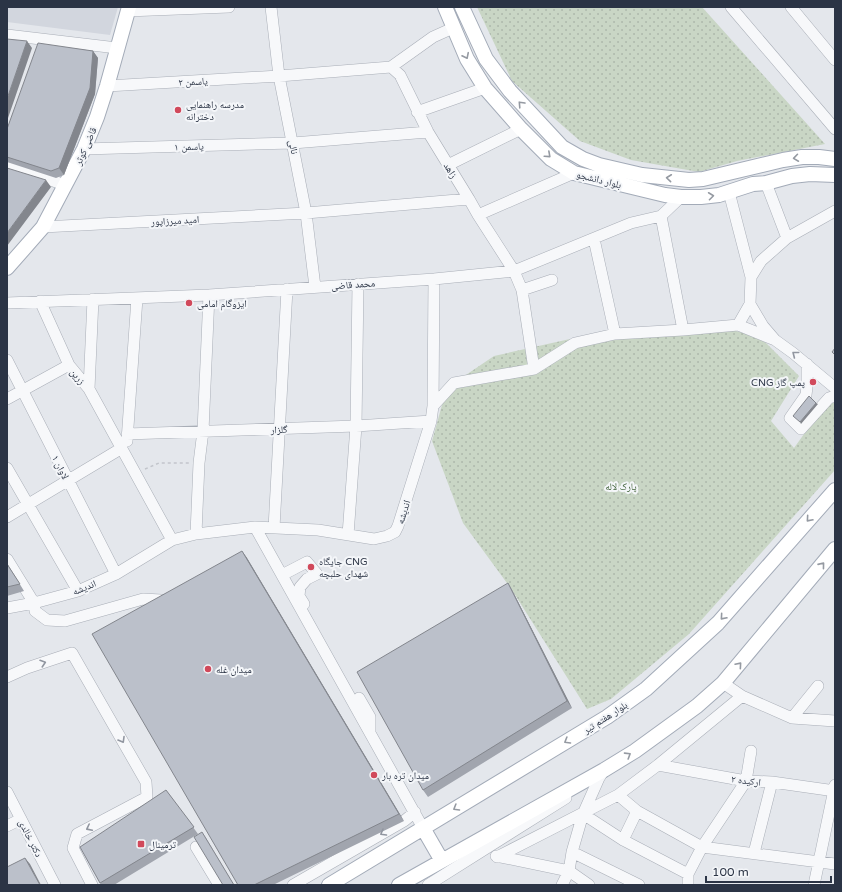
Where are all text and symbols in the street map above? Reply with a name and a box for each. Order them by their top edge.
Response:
one-way arrow [461,51,469,59]
street label: یاسمن ۲ [178,75,208,89]
place label: مدرسه راهنمایی دخترانه [186,99,244,123]
one-way arrow [518,101,526,109]
marker: مدرسه راهنمایی دخترانه [173,105,183,115]
street label: قاضی کوثر [72,126,100,168]
street label: نالی [286,139,300,156]
street label: یاسمن ۱ [174,140,204,154]
one-way arrow [543,150,551,158]
one-way arrow [793,153,799,162]
street label: زاهد [441,161,460,181]
street label: بلوار دانشجو [575,169,623,191]
one-way arrow [666,173,672,182]
one-way arrow [708,191,715,200]
street label: امید میرزاپور [150,214,199,228]
street label: محمد قاضی [331,277,376,293]
marker: ایزوگام امامی [184,298,194,308]
place label: ایزوگام امامی [197,298,247,311]
one-way arrow [792,352,799,359]
street label: زرین [67,366,87,387]
place label: CNG پمپ گاز [751,377,805,389]
marker: CNG پمپ گاز [808,377,818,387]
street label: گلزار [269,424,288,436]
street label: لاوان ۱ [49,454,71,481]
park label: پارک لاله [605,481,637,493]
street label: اندیشه [394,499,413,526]
one-way arrow [807,515,814,522]
place label: جایگاه CNG شهدای حلبچه [319,556,369,580]
marker: جایگاه CNG شهدای حلبچه [306,562,316,572]
one-way arrow [817,562,824,570]
street label: اندیشه [71,578,98,598]
one-way arrow [721,612,728,620]
one-way arrow [40,659,47,667]
one-way arrow [734,662,742,670]
marker: میدان غله [203,664,213,674]
place label: میدان غله [216,664,252,676]
street label: بلوار هفتم تیر [580,699,631,738]
one-way arrow [117,736,124,743]
one-way arrow [564,736,571,743]
one-way arrow [624,753,631,760]
marker: میدان تره بار [369,770,379,780]
place label: میدان تره بار [381,770,429,782]
street label: ارکیده ۲ [730,773,761,789]
one-way arrow [453,804,460,811]
street label: دکتر خالدی [16,818,45,859]
one-way arrow [86,823,93,830]
one-way arrow [380,829,387,836]
marker: ترمینال [136,839,146,849]
place label: ترمینال [149,839,176,851]
scale bar [706,858,831,884]
text: 100 m [712,865,749,879]

